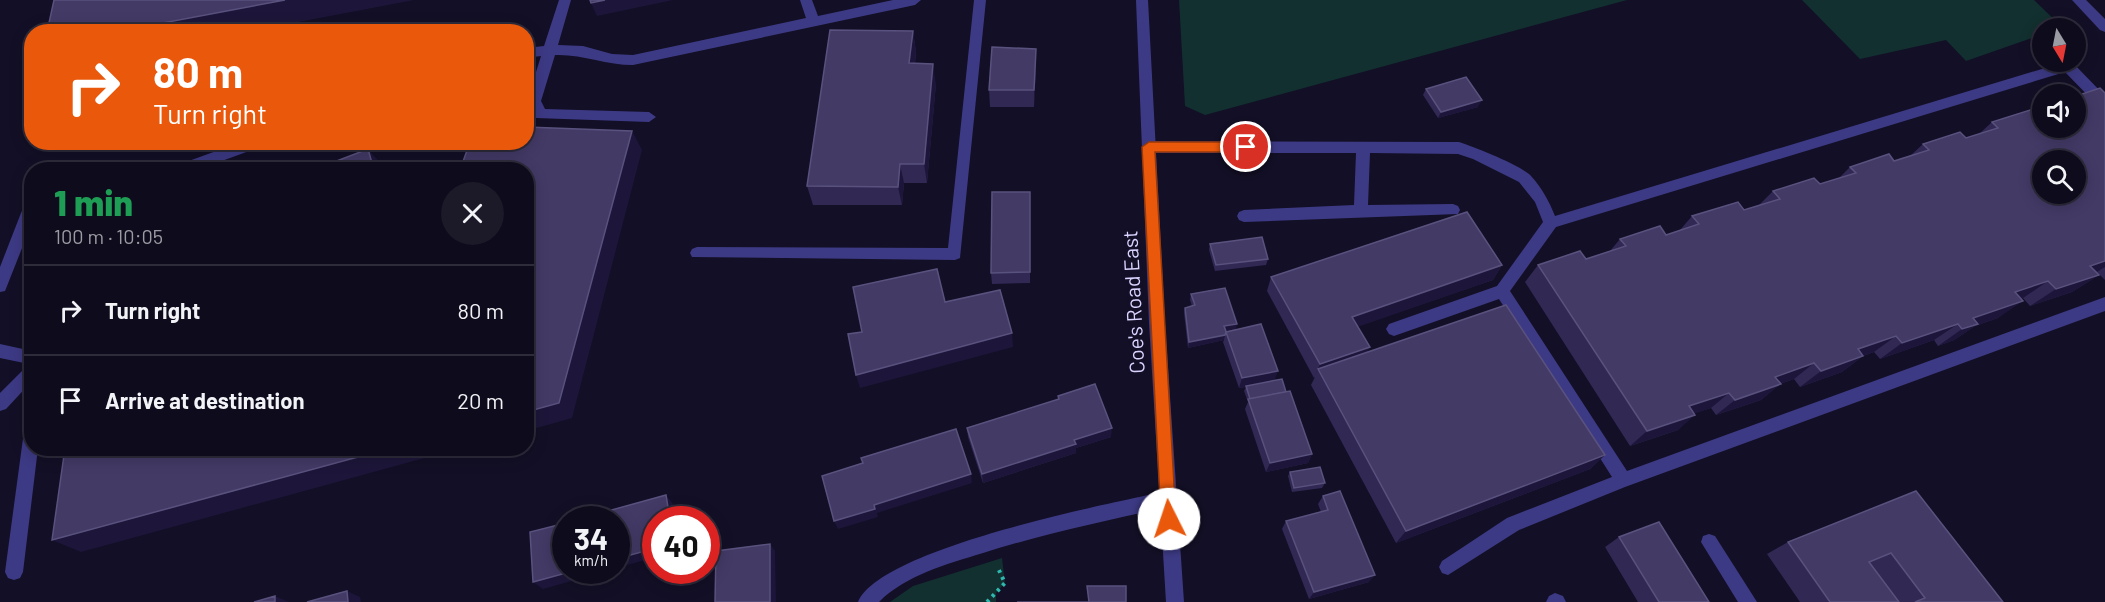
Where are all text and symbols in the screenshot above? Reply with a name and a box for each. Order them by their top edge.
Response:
north arrow [2032,18,2086,72]
map controls [2032,18,2086,204]
text: 80 m [153,46,243,96]
icon: right [54,48,132,126]
button: sound [2032,84,2086,138]
text: Turn right [153,97,267,129]
pin [1220,121,1271,172]
icon: arrive [1229,130,1262,163]
button: search [2032,150,2086,204]
text: 1 min [54,180,133,223]
button: close [441,182,504,245]
text: 100 m · 10:05 [54,224,163,248]
street label: Coe's Road East [1116,230,1149,374]
icon: right [54,294,87,327]
text: Turn right [105,297,200,323]
text: 80 m [458,297,504,323]
icon: arrive [54,384,87,417]
text: Arrive at destination [105,387,304,413]
text: 20 m [457,387,504,413]
position arrow [1137,487,1201,551]
speed limit sign: 40 [642,506,720,584]
text: 34 [574,520,608,556]
text: km/h [574,551,608,569]

